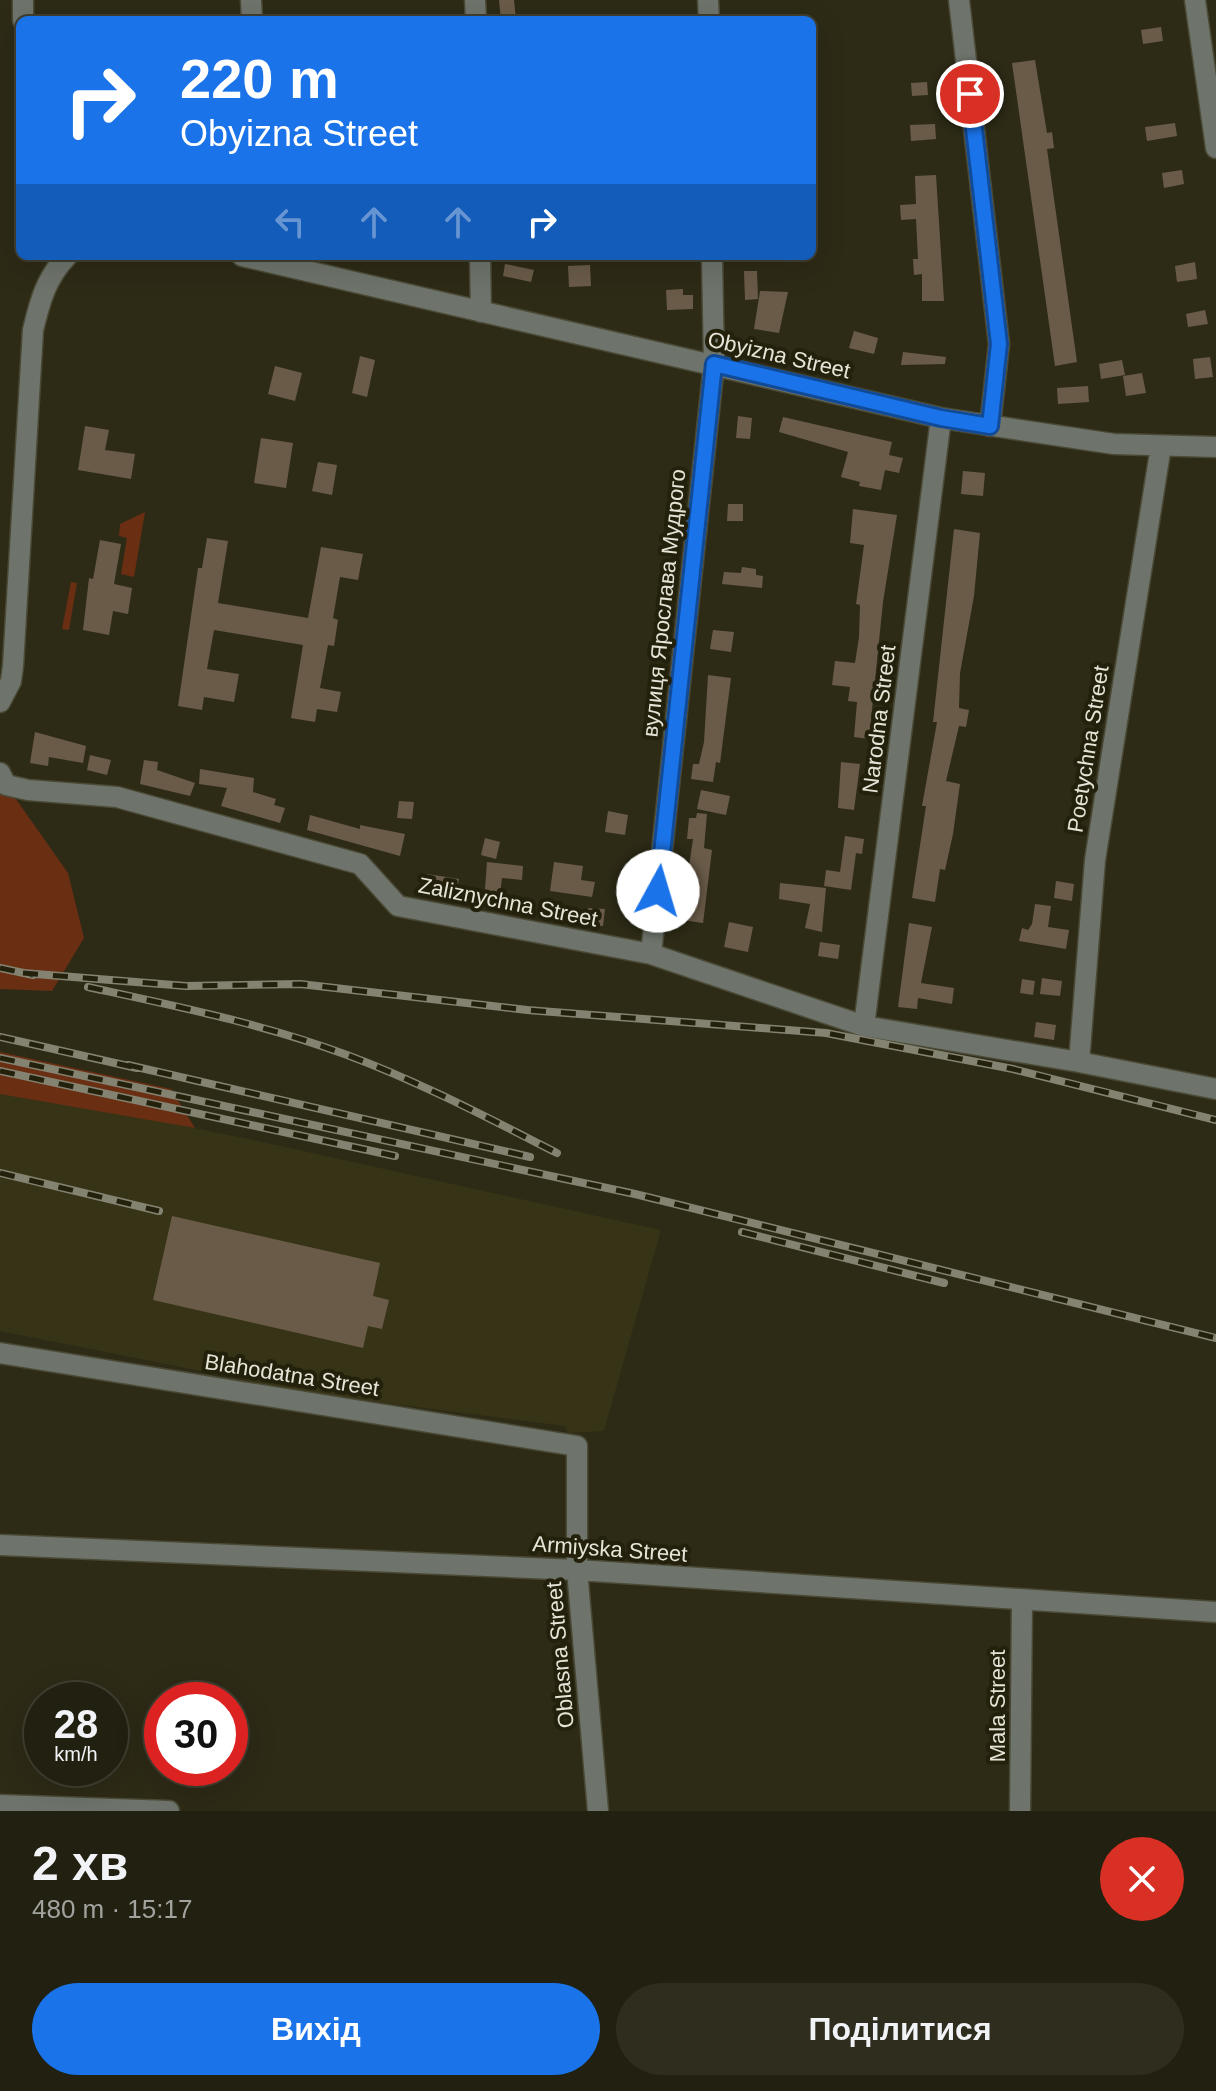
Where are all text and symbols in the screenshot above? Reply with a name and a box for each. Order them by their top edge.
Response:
text: 220 m [180,47,339,110]
icon: right [48,48,152,152]
pin [936,60,1004,128]
icon: arrive [948,72,992,116]
text: Obyizna Street [180,113,418,154]
icon: left [268,200,312,244]
icon: ahead [352,200,396,244]
icon: ahead [436,200,480,244]
icon: right [520,200,564,244]
street label: Obyizna Street [705,326,853,384]
street label: вулиця Ярослава Мудрого [637,468,691,738]
street label: Narodna Street [858,643,900,795]
street label: Poetychna Street [1062,664,1114,834]
position arrow [616,849,700,933]
street label: Zaliznychna Street [416,872,600,932]
street label: Blahodatna Street [203,1349,381,1401]
street label: Armiyska Street [532,1531,688,1567]
street label: Oblasna Street [541,1581,579,1729]
street label: Mala Street [985,1650,1010,1762]
speed limit sign: 30 [144,1682,248,1786]
text: 28 [54,1702,98,1746]
text: km/h [54,1743,98,1765]
text: 2 хв [32,1837,128,1890]
button: close [1100,1837,1184,1921]
text: 480 m · 15:17 [32,1894,192,1924]
button: Вихід [32,1983,600,2075]
button: Поділитися [616,1983,1184,2075]

